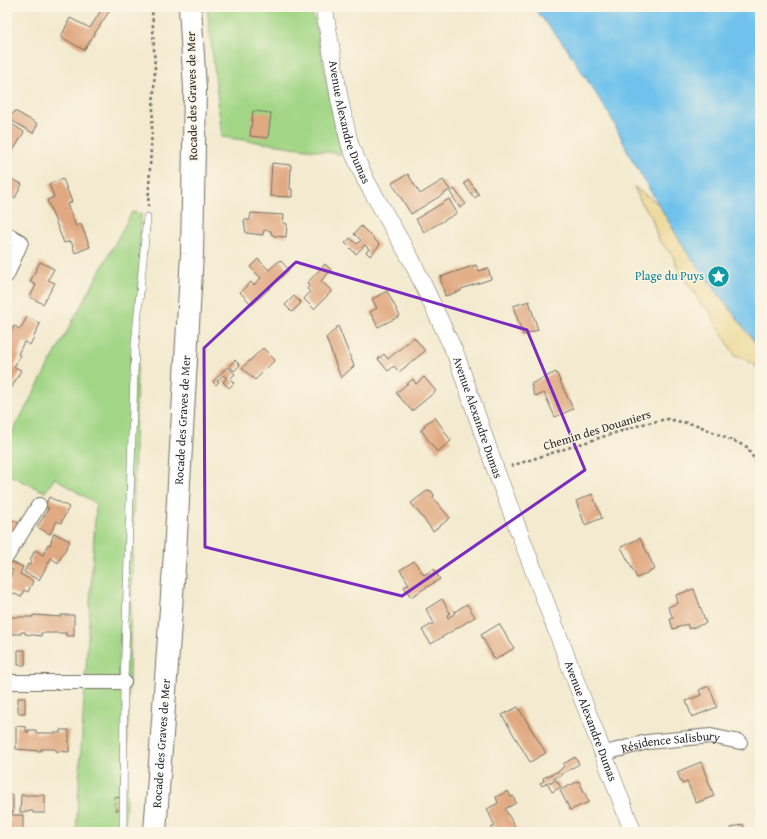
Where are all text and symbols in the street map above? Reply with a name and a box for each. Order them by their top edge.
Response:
street label: Rocade des Graves de Mer [182,31,201,161]
street label: Avenue Alexandre Dumas [325,59,375,187]
place icon: Plage du Puys [706,263,732,289]
place label: Plage du Puys [635,267,704,284]
street label: Avenue Alexandre Dumas [449,354,507,481]
street label: Rocade des Graves de Mer [170,355,194,485]
street label: Chemin des Douaniers [541,405,653,454]
street label: Avenue Alexandre Dumas [561,658,622,784]
street label: Rocade des Graves de Mer [148,678,174,808]
street label: Résidence Salisbury [619,727,722,757]

